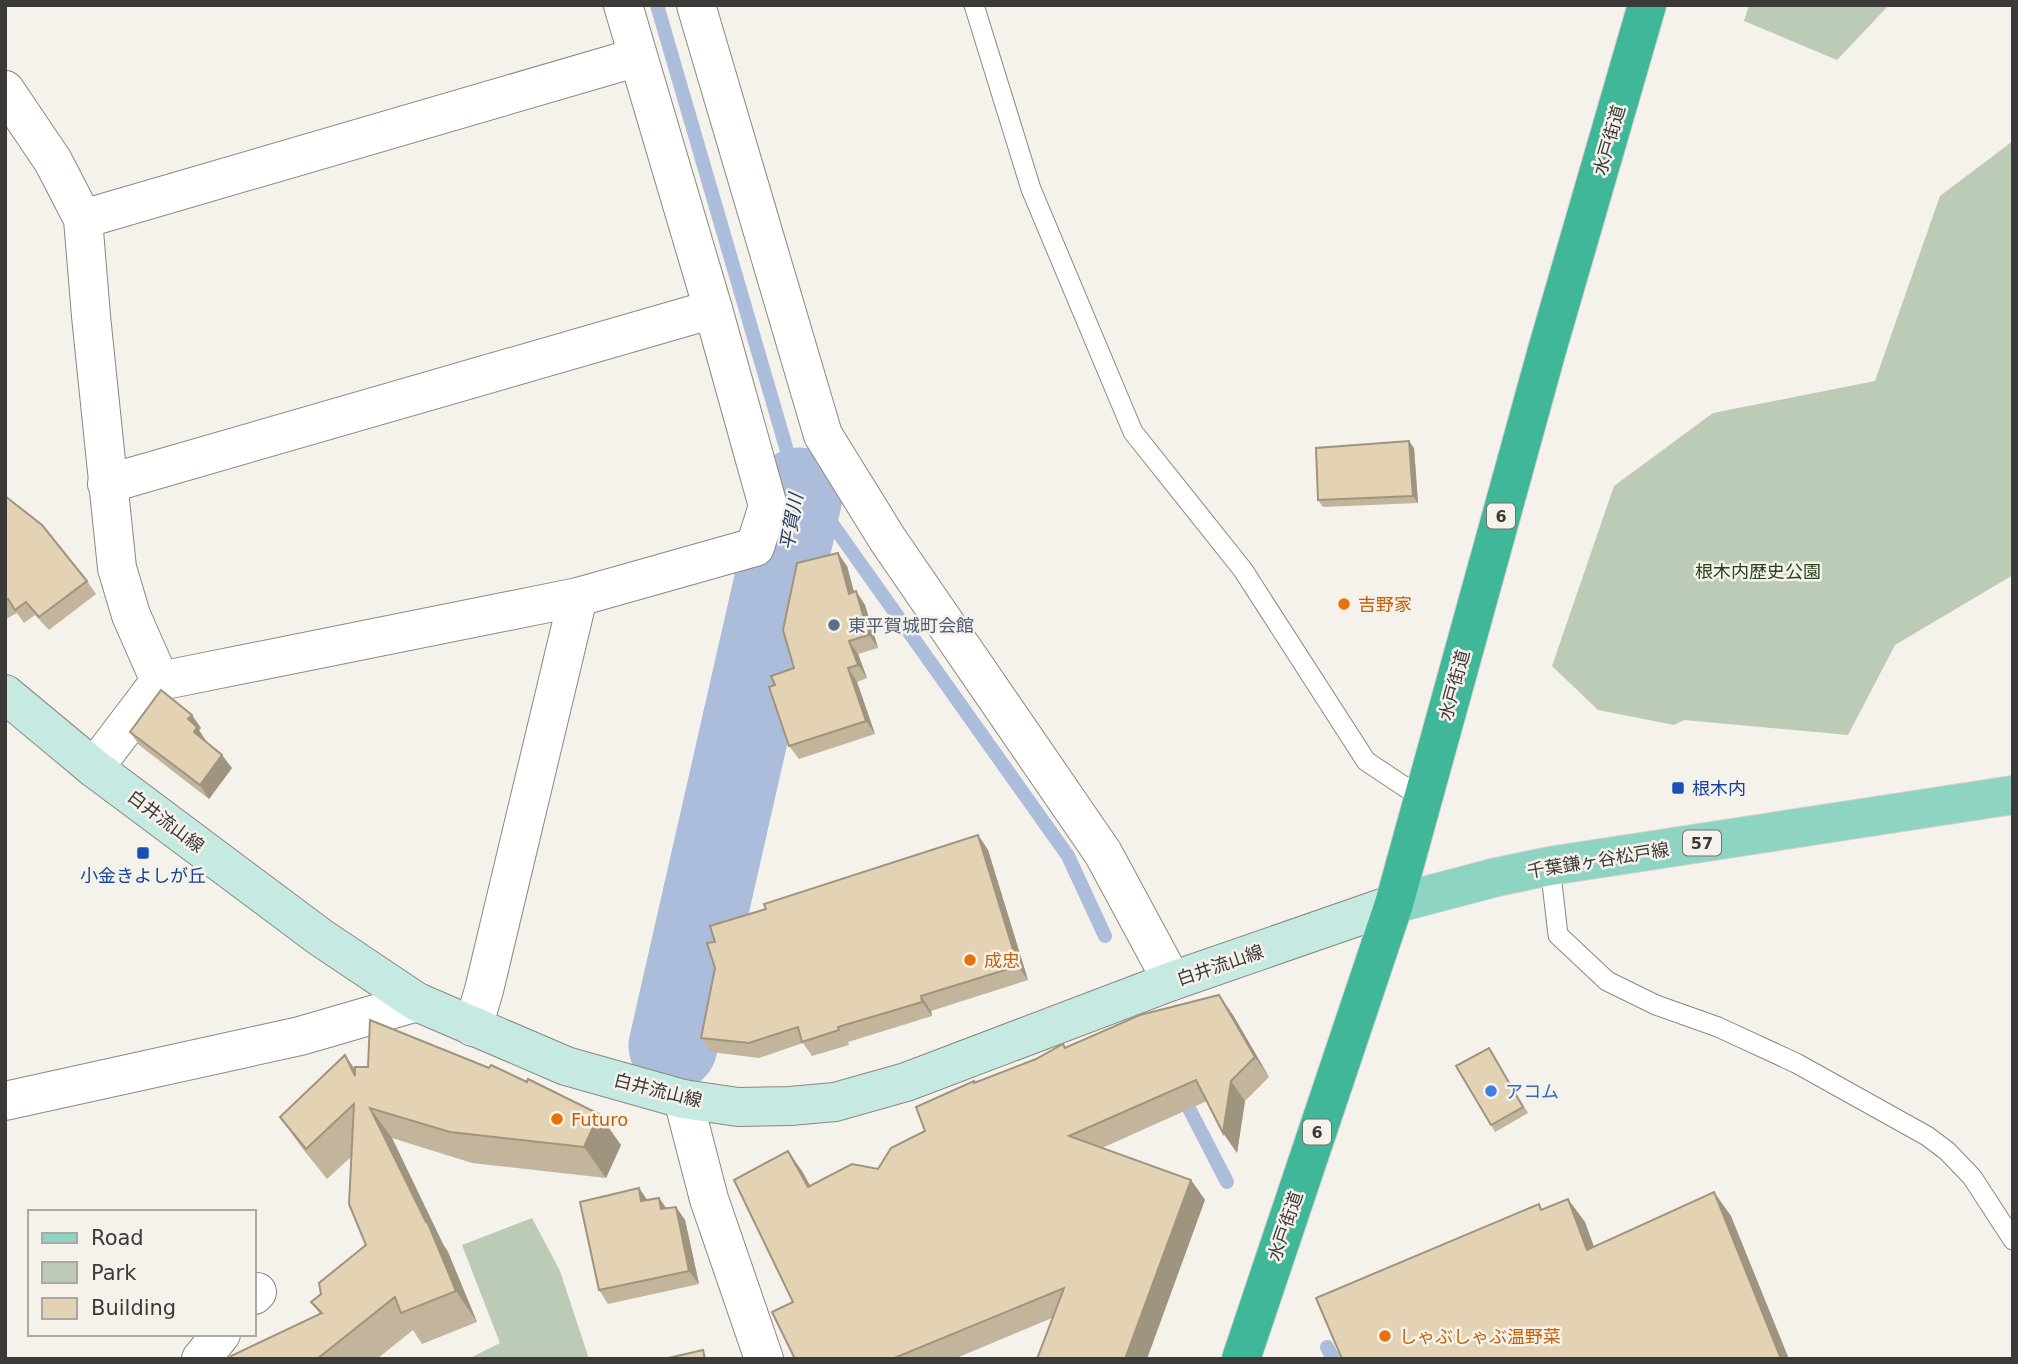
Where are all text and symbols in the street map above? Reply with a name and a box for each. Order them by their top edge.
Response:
street label: 水戸街道 [1589,103,1629,177]
water label: 平賀川 [775,490,807,552]
road number: 6 [1487,503,1515,528]
park label: 根木内歴史公園 [1695,561,1821,582]
place label: 吉野家 [1358,594,1412,615]
marker: 吉野家 [1336,596,1352,612]
place label: 東平賀城町会館 [848,615,974,636]
marker: 東平賀城町会館 [826,617,842,633]
street label: 水戸街道 [1435,648,1473,722]
place label: 根木内 [1692,778,1746,799]
marker: 根木内 [1670,780,1686,796]
street label: 白井流山線 [124,786,208,856]
road number: 57 [1683,830,1721,856]
street label: 千葉鎌ヶ谷松戸線 [1525,838,1671,882]
marker: 小金きよしが丘 [135,845,151,861]
place label: 小金きよしが丘 [80,865,206,886]
street label: 白井流山線 [1174,940,1266,990]
place label: 成忠 [984,950,1020,971]
marker: 成忠 [962,952,978,968]
street label: 白井流山線 [612,1069,704,1111]
place label: アコム [1505,1081,1559,1102]
marker: アコム [1483,1083,1499,1099]
place label: Futuro [571,1109,628,1130]
marker: Futuro [549,1111,565,1127]
road number: 6 [1303,1120,1331,1144]
street label: 水戸街道 [1263,1189,1307,1263]
legend [28,1210,256,1336]
text: Road [91,1226,144,1250]
text: Park [91,1261,137,1285]
text: Building [91,1296,176,1320]
place label: しゃぶしゃぶ温野菜 [1399,1326,1561,1347]
marker: しゃぶしゃぶ温野菜 [1377,1328,1393,1344]

